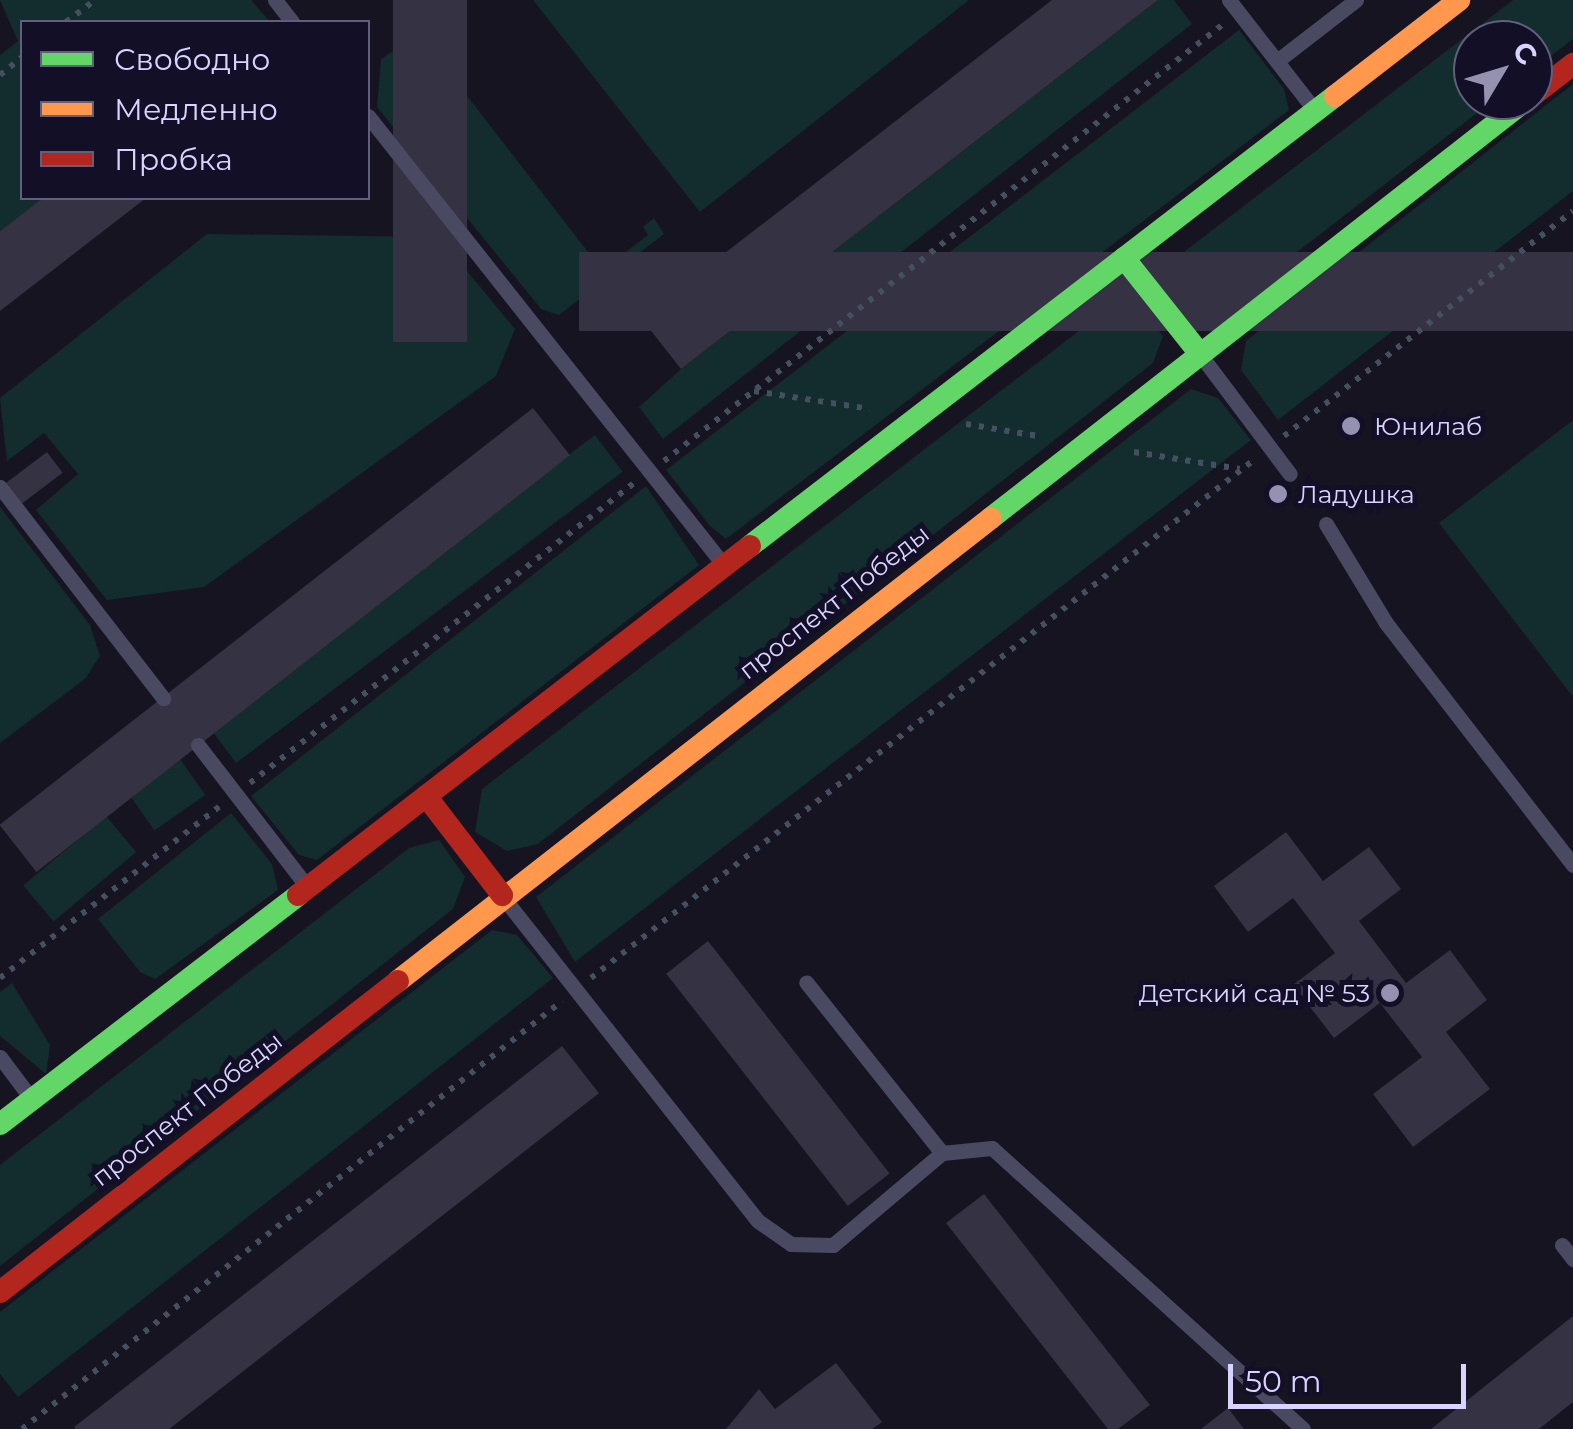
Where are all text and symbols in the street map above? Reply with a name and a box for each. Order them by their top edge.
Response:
legend [20,20,370,200]
north arrow [1453,20,1553,120]
text: С [1505,34,1545,71]
text: Свободно [114,41,270,78]
text: Медленно [114,91,278,128]
text: Пробка [114,141,233,178]
place label: Юнилаб [1374,411,1482,441]
marker: Юнилаб [1338,413,1364,439]
place label: Ладушка [1298,479,1414,509]
marker: Ладушка [1267,483,1289,505]
street label: проспект Победы [733,518,935,686]
place label: Детский сад № 53 [1139,978,1370,1008]
marker: Детский сад № 53 [1379,982,1401,1004]
street label: проспект Победы [86,1025,288,1193]
scale bar [1233,1344,1470,1406]
text: 50 m [1245,1363,1322,1400]

